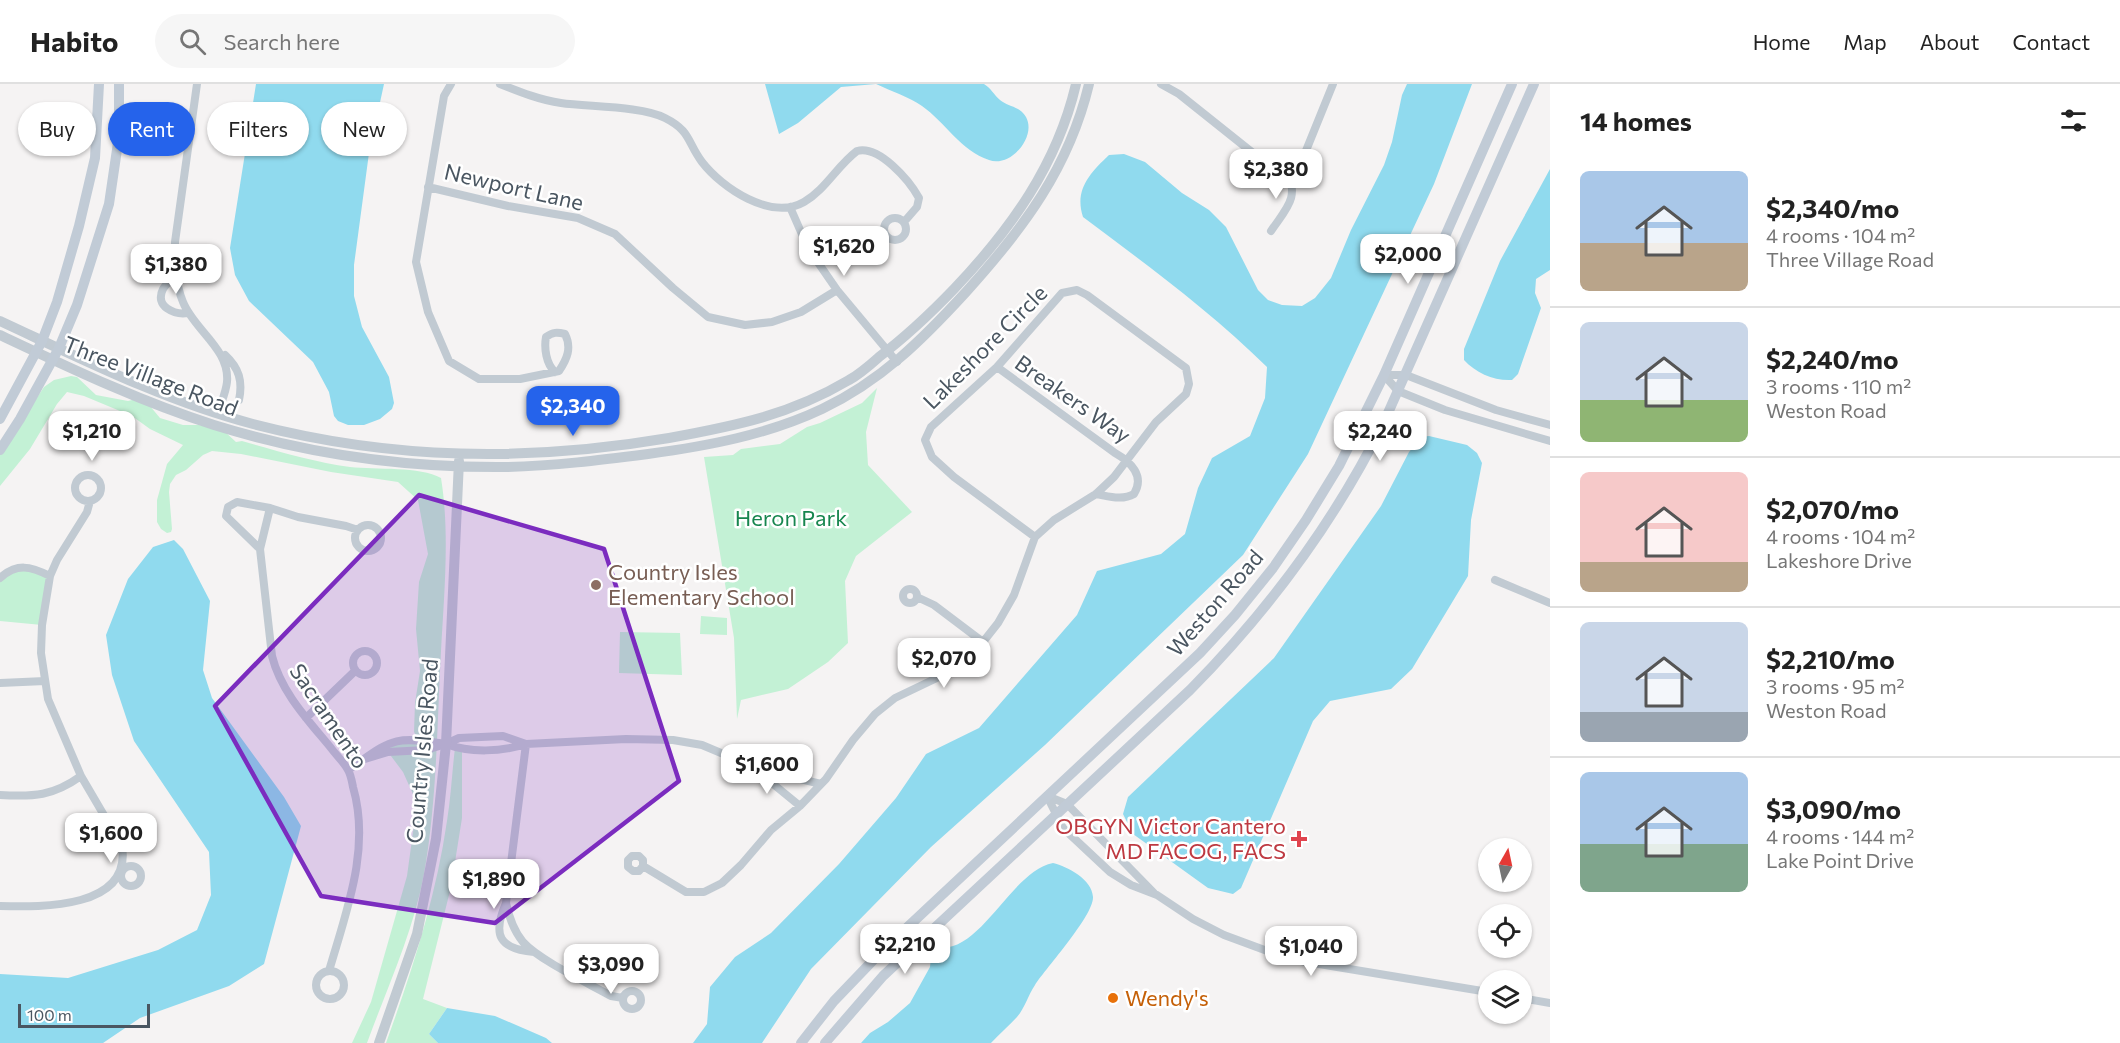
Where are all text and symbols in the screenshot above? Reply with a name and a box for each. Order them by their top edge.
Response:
search box [155,14,575,68]
text: Habito [30,24,119,58]
icon: search [176,25,209,58]
text: Search here [224,28,340,55]
text: Home [1753,29,1810,54]
text: Map [1843,29,1887,54]
text: About [1920,29,1979,54]
text: Contact [2012,29,2090,54]
chip: Buy [18,102,96,156]
chip: Rent [108,102,195,156]
chip: Filters [207,102,309,156]
chip: New [321,102,407,156]
icon: filters [2057,104,2090,137]
text: 14 homes [1580,105,1692,136]
pin: $2,380 [1227,149,1325,200]
text: $2,380 [1243,156,1309,180]
street label: Newport Lane [442,157,586,216]
text: $2,340/mo [1766,192,1899,223]
icon: home [1628,195,1700,267]
text: 4 rooms · 104 m² [1766,223,1915,247]
pin: $1,620 [795,226,893,277]
text: $1,620 [813,233,875,257]
pin: $2,000 [1359,234,1457,285]
text: $2,000 [1374,241,1442,265]
pin: $1,380 [127,244,225,295]
text: Three Village Road [1766,247,1934,271]
text: $1,380 [145,251,207,275]
street label: Lakeshore Circle [917,279,1052,414]
street label: Three Village Road [60,330,242,421]
text: $2,240/mo [1766,343,1899,374]
icon: home [1628,346,1700,418]
street label: Breakers Way [1010,349,1136,448]
text: 3 rooms · 110 m² [1766,374,1911,398]
pin: $2,340 [524,386,622,437]
text: $2,340 [540,393,606,417]
text: Weston Road [1766,398,1887,422]
pin: $1,210 [43,411,141,462]
pin: $2,240 [1331,411,1429,462]
text: $1,210 [62,418,122,442]
text: $2,240 [1348,418,1412,442]
text: $2,070/mo [1766,493,1899,524]
icon: home [1628,496,1700,568]
park label: Heron Park [735,504,847,531]
text: 4 rooms · 104 m² [1766,524,1915,548]
street label: Weston Road [1161,544,1268,662]
text: Lakeshore Drive [1766,548,1912,572]
place label: Country Isles Elementary School [608,558,795,610]
marker: Country Isles Elementary School [589,578,603,592]
pin: $2,070 [895,638,993,689]
text: $2,210/mo [1766,643,1895,674]
text: $2,070 [912,645,976,669]
icon: home [1628,646,1700,718]
street label: Country Isles Road [400,657,443,845]
street label: Sacramento [284,658,374,773]
text: 3 rooms · 95 m² [1766,674,1905,698]
text: Weston Road [1766,698,1887,722]
pin: $1,600 [718,744,816,795]
text: $1,600 [735,751,799,775]
text: $3,090/mo [1766,793,1901,824]
icon: home [1628,796,1700,868]
place label: OBGYN Victor Cantero MD FACOG, FACS [1055,812,1286,864]
pin: $1,600 [62,813,160,864]
text: $1,600 [79,820,143,844]
text: 4 rooms · 144 m² [1766,824,1914,848]
marker: OBGYN Victor Cantero MD FACOG, FACS [1290,830,1308,848]
north arrow [1478,838,1532,892]
map controls [1478,838,1532,1024]
text: Lake Point Drive [1766,848,1914,872]
pin: $1,890 [445,859,543,910]
text: $1,890 [462,866,526,890]
button: locate [1478,904,1532,958]
pin: $2,210 [856,924,954,975]
pin: $1,040 [1262,926,1360,977]
text: $2,210 [874,931,936,955]
text: $1,040 [1279,933,1343,957]
pin: $3,090 [562,944,660,995]
text: $3,090 [578,951,644,975]
button: layers [1478,970,1532,1024]
place label: Wendy's [1125,984,1209,1011]
marker: Wendy's [1106,991,1120,1005]
scale bar [18,1001,150,1028]
text: 100 m [27,1005,72,1024]

